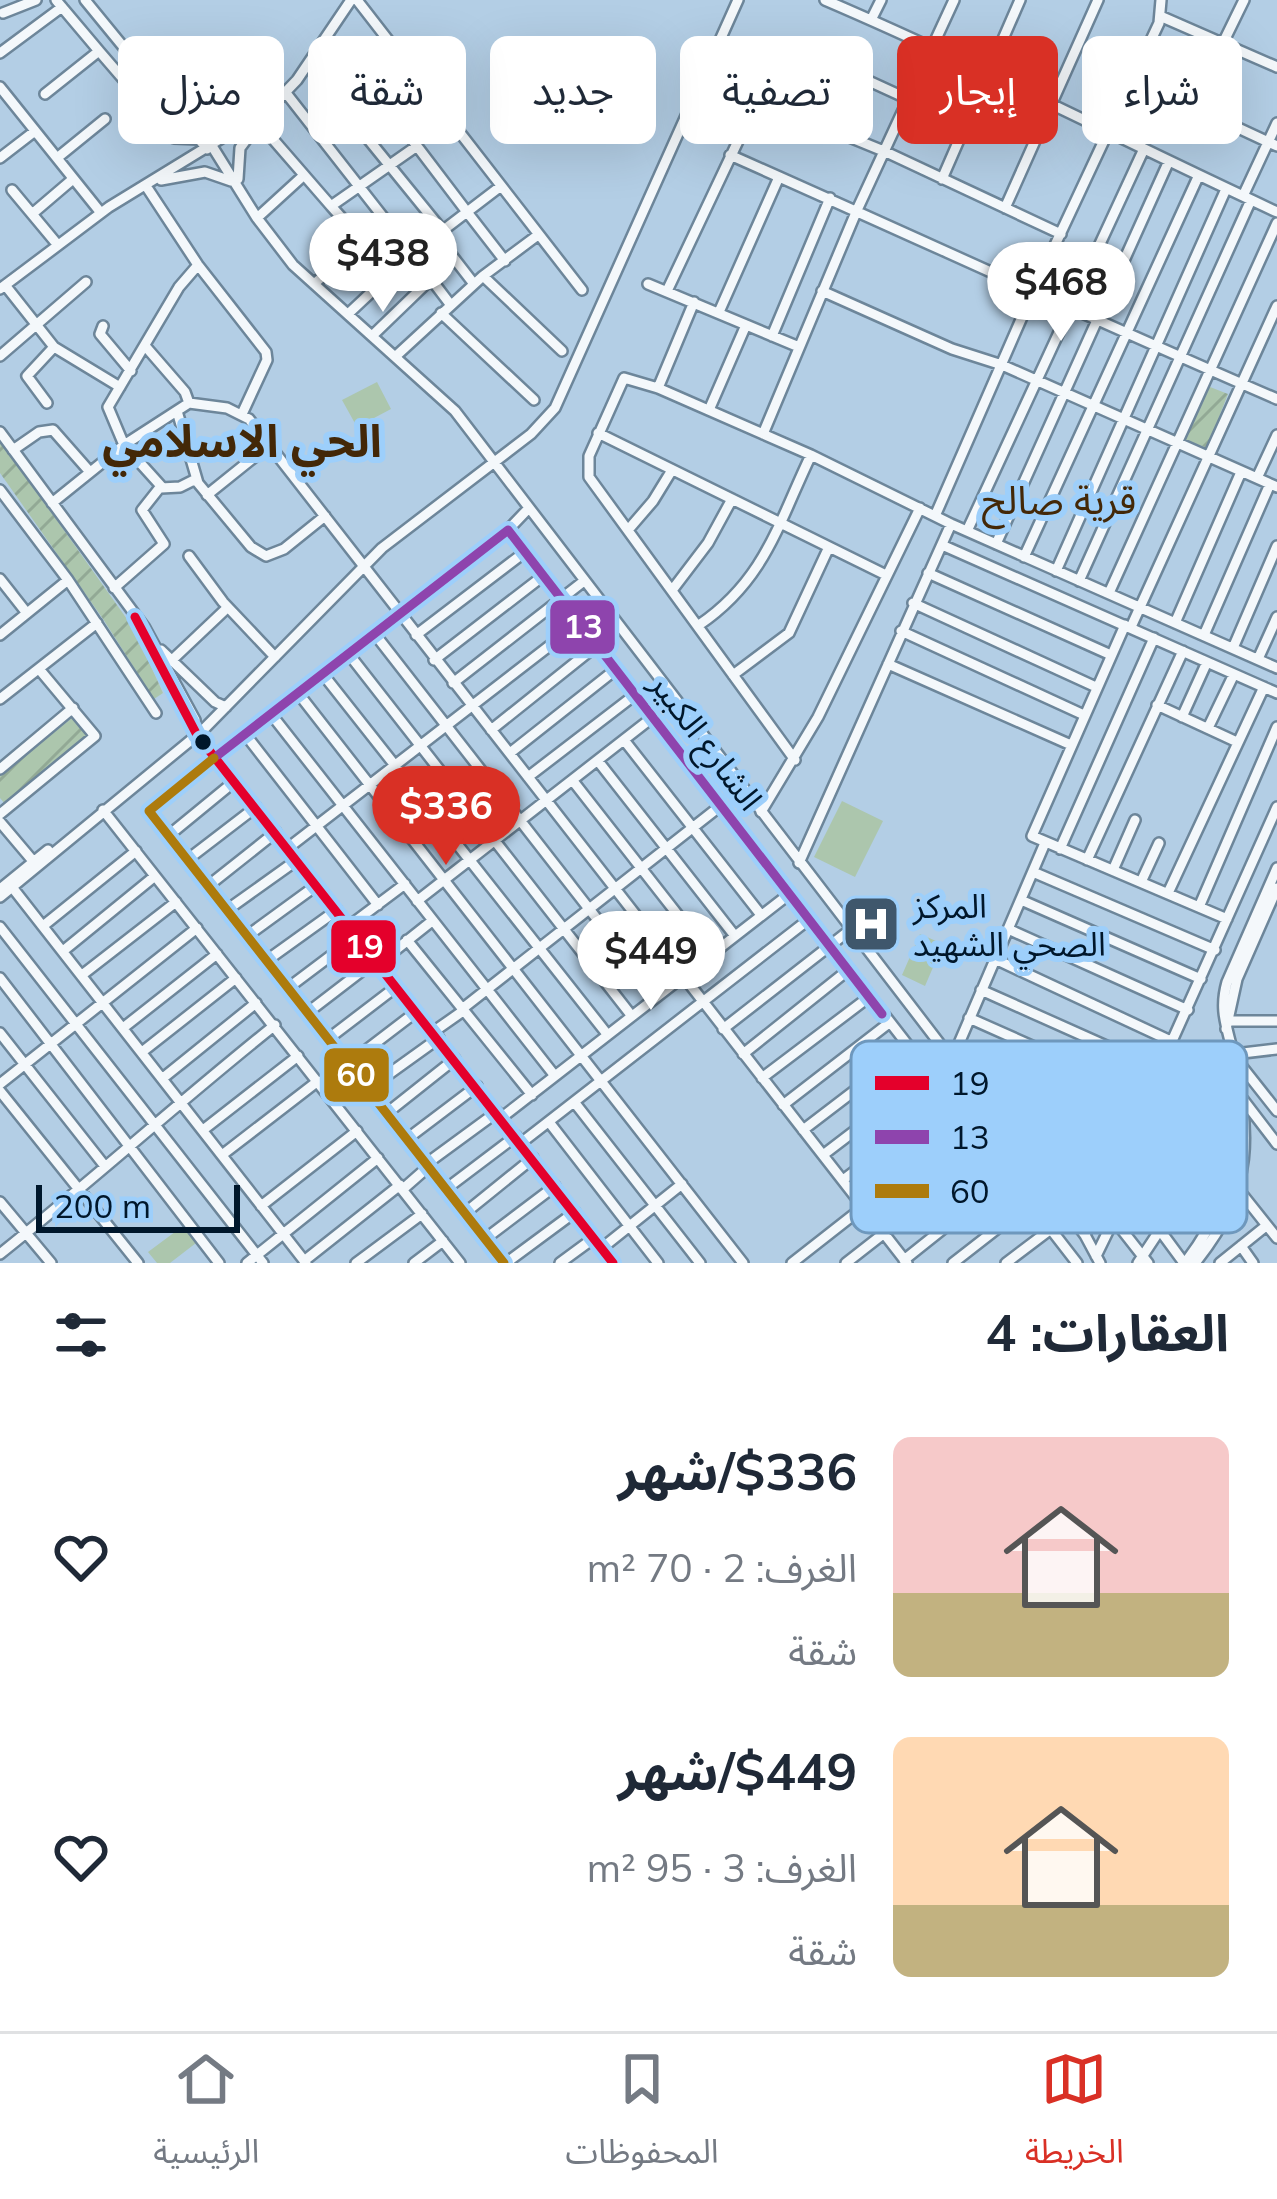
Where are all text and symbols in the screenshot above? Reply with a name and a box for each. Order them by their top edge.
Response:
chip: منزل [118,36,284,144]
chip: شقة [308,36,466,144]
chip: جديد [490,36,656,144]
chip: تصفية [680,36,873,144]
chip: إيجار [897,36,1058,144]
chip: شراء [1082,36,1242,144]
pin: $438 [312,213,454,315]
text: $438 [336,227,430,276]
pin: $468 [990,242,1132,344]
text: $468 [1014,256,1108,305]
district label: الحي الاسلامي [102,412,382,477]
district label: قرية صالح [982,475,1136,530]
line badge: 13 [548,598,617,656]
text: 13 [563,605,603,646]
street label: الشارع الكبير [637,663,772,821]
unlabelled marker [192,731,214,753]
pin: $336 [375,766,517,868]
text: $336 [399,780,493,829]
place label: المركز الصحي الشهيد [912,885,1106,969]
hospital icon: المركز الصحي الشهيد [840,893,902,955]
pin: $449 [580,911,722,1013]
line badge: 19 [329,918,398,975]
text: 19 [344,925,384,966]
text: $449 [604,925,698,974]
legend [851,1041,1247,1233]
line badge: 60 [322,1046,391,1104]
text: 60 [336,1053,376,1094]
text: 19 [950,1062,990,1103]
text: 13 [950,1116,990,1157]
text: 60 [950,1170,990,1211]
scale bar [36,1179,240,1232]
text: 200 m [54,1185,151,1226]
text: العقارات: 4 [986,1300,1229,1364]
icon: filters [48,1302,114,1368]
text: $336/شهر [618,1439,857,1503]
icon: home [989,1485,1133,1629]
icon: heart [48,1524,114,1590]
text: الغرف: 2 · 70 m² [587,1543,857,1592]
text: شقة [788,1626,857,1675]
text: $449/شهر [618,1739,857,1803]
icon: home [989,1785,1133,1929]
icon: heart [48,1824,114,1890]
text: الغرف: 3 · 95 m² [587,1843,857,1892]
text: شقة [788,1926,857,1975]
tab: الرئيسية [153,2046,259,2187]
tab: المحفوظات [566,2046,719,2187]
tab: الخريطة [1025,2046,1124,2187]

